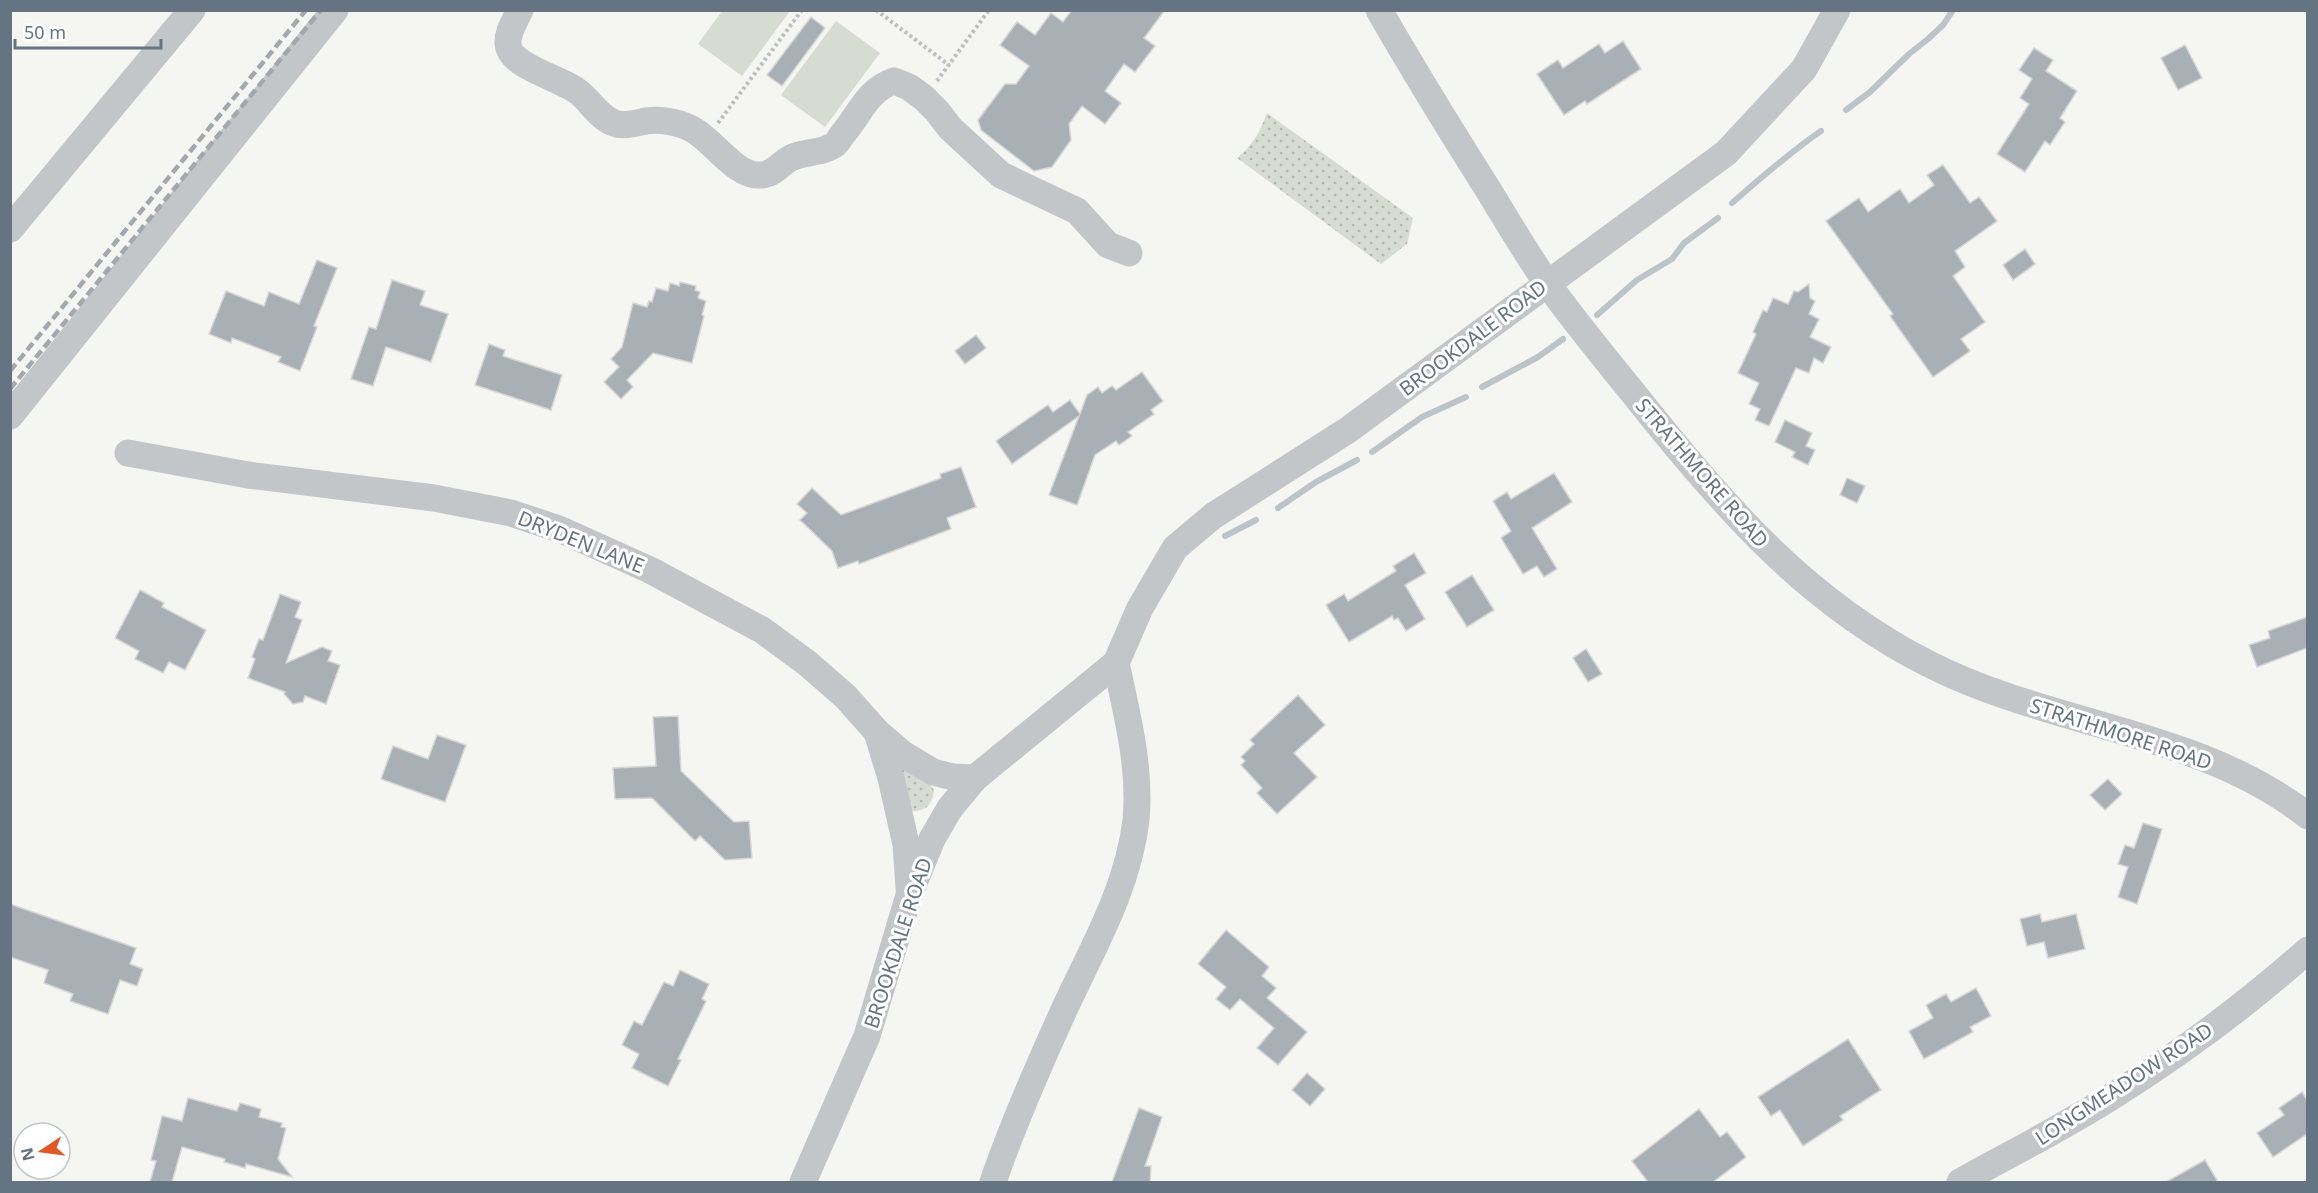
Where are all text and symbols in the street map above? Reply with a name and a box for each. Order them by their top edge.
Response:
scale bar [15,12,160,50]
text: 50 m [24,20,66,44]
street label: BROOKDALE ROAD [1394,273,1552,402]
street label: STRATHMORE ROAD [1630,392,1775,553]
street label: DRYDEN LANE [514,504,648,579]
street label: STRATHMORE ROAD [2027,691,2215,776]
street label: BROOKDALE ROAD [857,854,938,1032]
street label: LONGMEADOW ROAD [2030,1016,2218,1151]
north arrow [12,1121,72,1181]
text: N [15,1146,40,1163]

